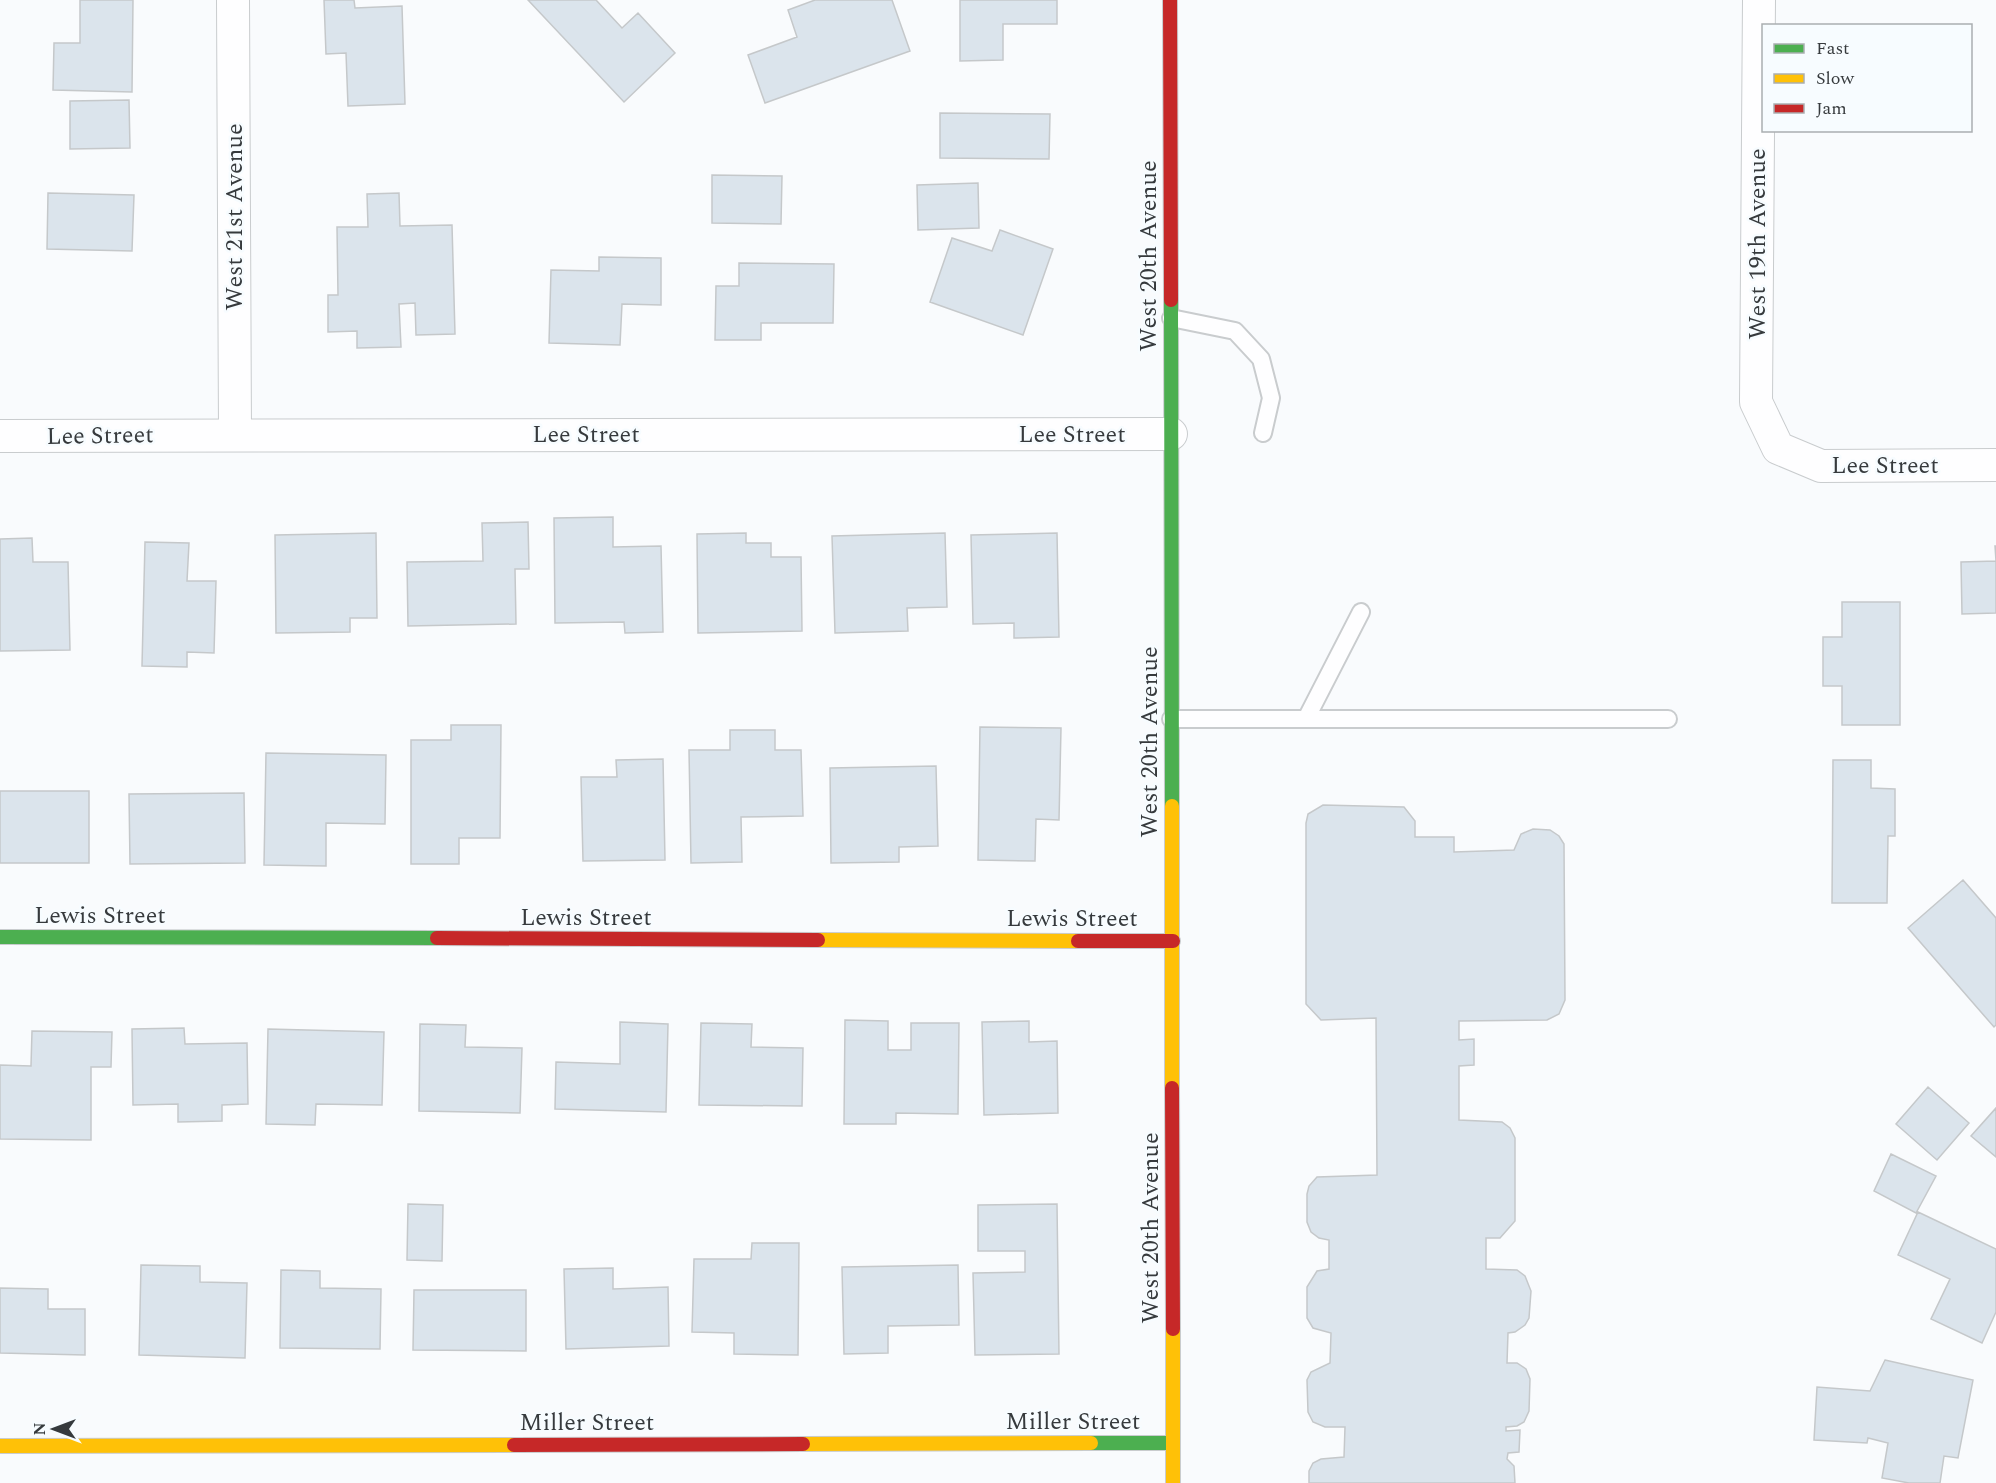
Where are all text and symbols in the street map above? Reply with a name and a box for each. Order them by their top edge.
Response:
legend [1762,24,1972,132]
text: Fast [1816,35,1849,62]
text: Slow [1816,65,1855,92]
text: Jam [1816,95,1847,122]
street label: West 21st Avenue [217,123,253,311]
street label: West 19th Avenue [1740,149,1776,340]
street label: West 20th Avenue [1131,161,1167,352]
street label: Lee Street [46,417,154,455]
street label: Lee Street [532,417,640,453]
street label: Lee Street [1018,417,1126,453]
street label: Lee Street [1831,448,1939,484]
street label: West 20th Avenue [1132,647,1168,838]
street label: Lewis Street [34,898,166,934]
street label: Lewis Street [520,900,652,936]
street label: Lewis Street [1006,901,1138,937]
street label: West 20th Avenue [1133,1133,1169,1324]
north arrow [24,1399,84,1459]
street label: Miller Street [1006,1404,1140,1440]
street label: Miller Street [520,1405,654,1441]
text: N [28,1422,52,1436]

